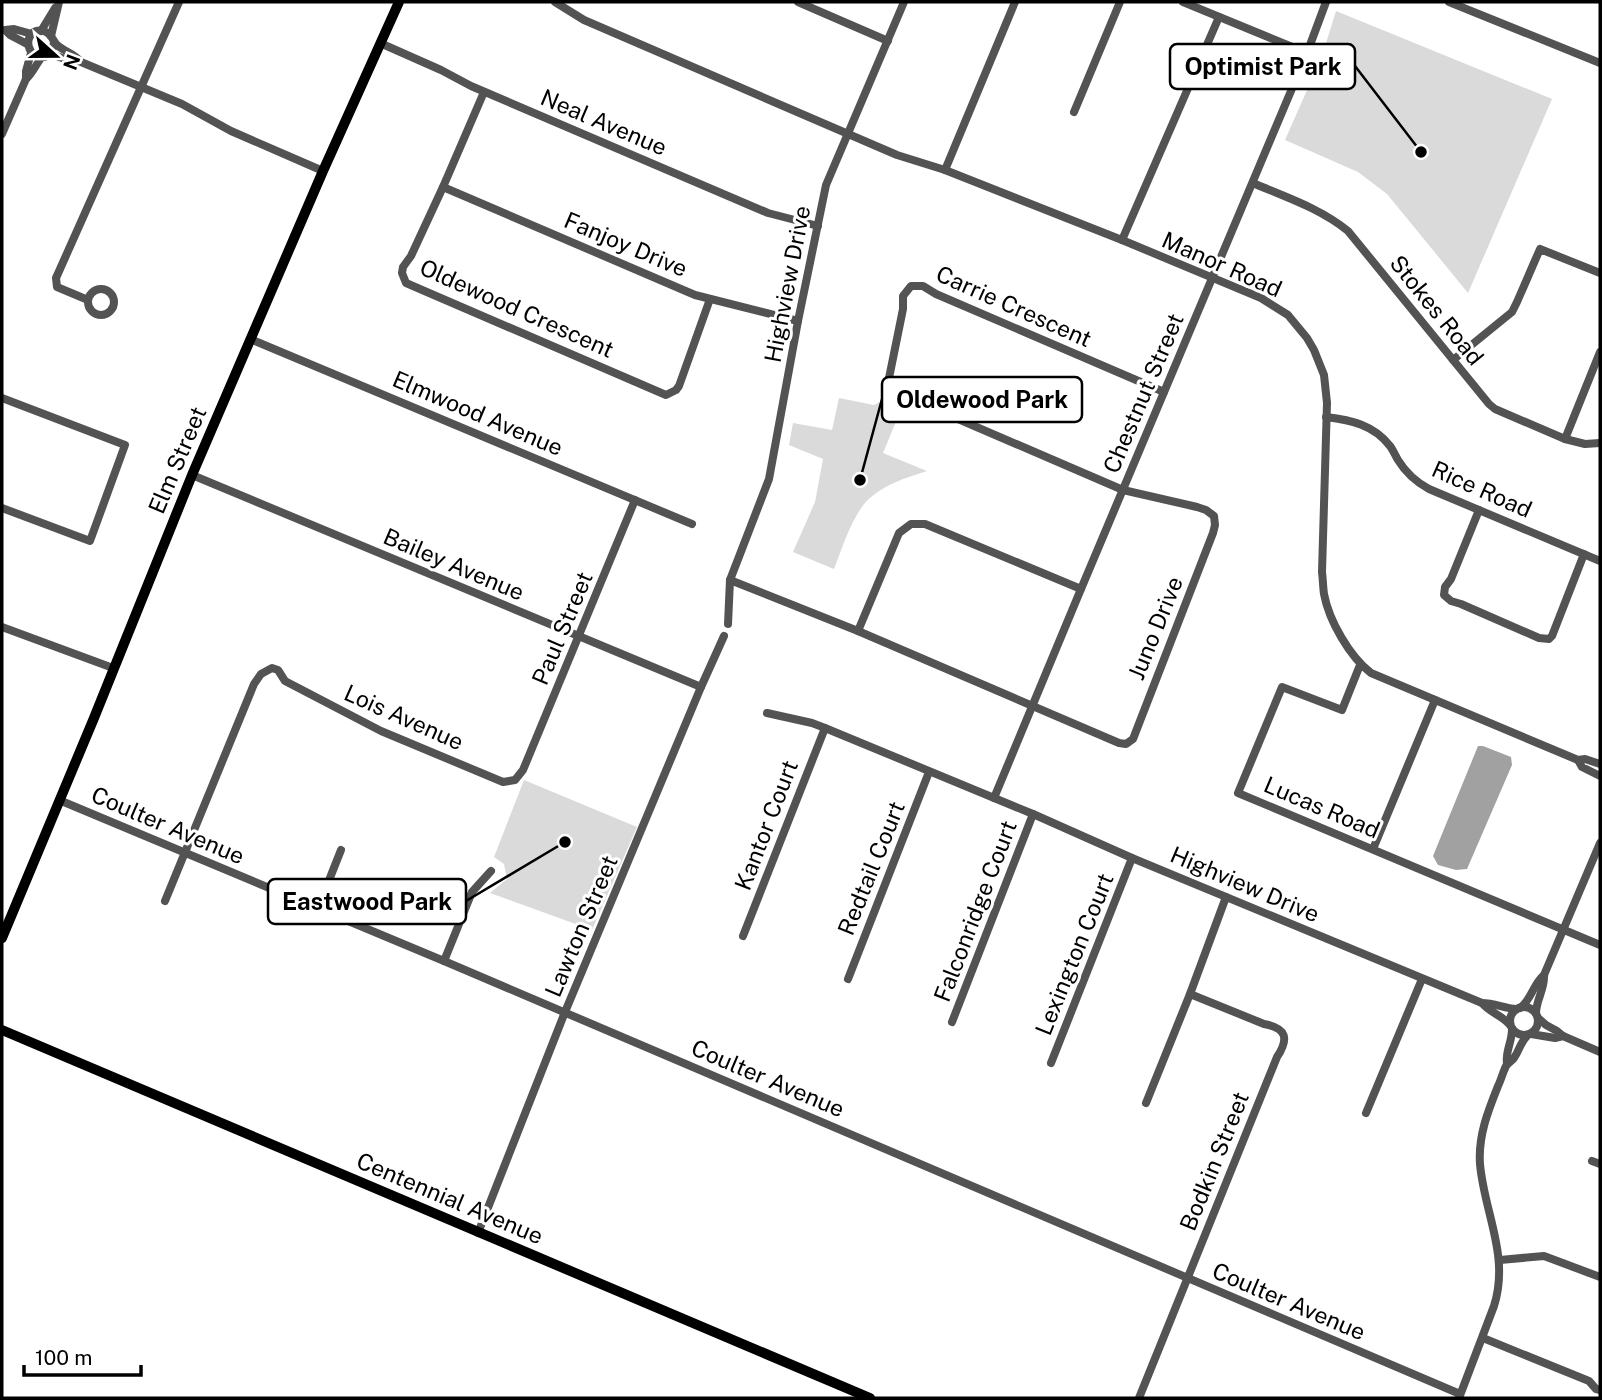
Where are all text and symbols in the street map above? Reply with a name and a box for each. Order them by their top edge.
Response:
north arrow [21,21,91,91]
callout: Optimist Park [1170,44,1355,89]
text: N [59,51,85,73]
text: Optimist Park [1184,52,1342,80]
street label: Neal Avenue [537,83,671,161]
street label: Highview Drive [759,203,815,365]
street label: Fanjoy Drive [560,206,692,282]
street label: Manor Road [1158,226,1286,302]
street label: Stokes Road [1384,250,1490,370]
street label: Oldewood Crescent [416,253,618,363]
street label: Carrie Crescent [932,260,1096,352]
street label: Chestnut Street [1097,309,1189,477]
street label: Elmwood Avenue [389,365,567,461]
callout: Oldewood Park [882,377,1082,422]
text: Oldewood Park [896,385,1068,413]
street label: Elm Street [142,402,212,518]
street label: Rice Road [1428,455,1536,523]
street label: Bailey Avenue [380,522,528,606]
street label: Paul Street [526,567,598,689]
street label: Juno Drive [1122,572,1188,684]
street label: Lois Avenue [340,679,468,755]
street label: Kantor Court [729,756,803,894]
street label: Lucas Road [1260,770,1384,844]
street label: Coulter Avenue [87,781,249,869]
street label: Redtail Court [832,797,910,939]
street label: Falconridge Court [928,817,1022,1005]
street label: Highview Drive [1166,840,1324,928]
street label: Lawton Street [539,851,623,1001]
street label: Lexington Court [1029,869,1119,1039]
callout: Eastwood Park [268,879,466,924]
text: Eastwood Park [282,887,452,915]
street label: Coulter Avenue [687,1034,849,1122]
street label: Bodkin Street [1174,1088,1254,1234]
street label: Centennial Avenue [353,1147,547,1249]
street label: Coulter Avenue [1208,1257,1370,1345]
scale bar [24,1334,142,1378]
text: 100 m [35,1345,92,1370]

